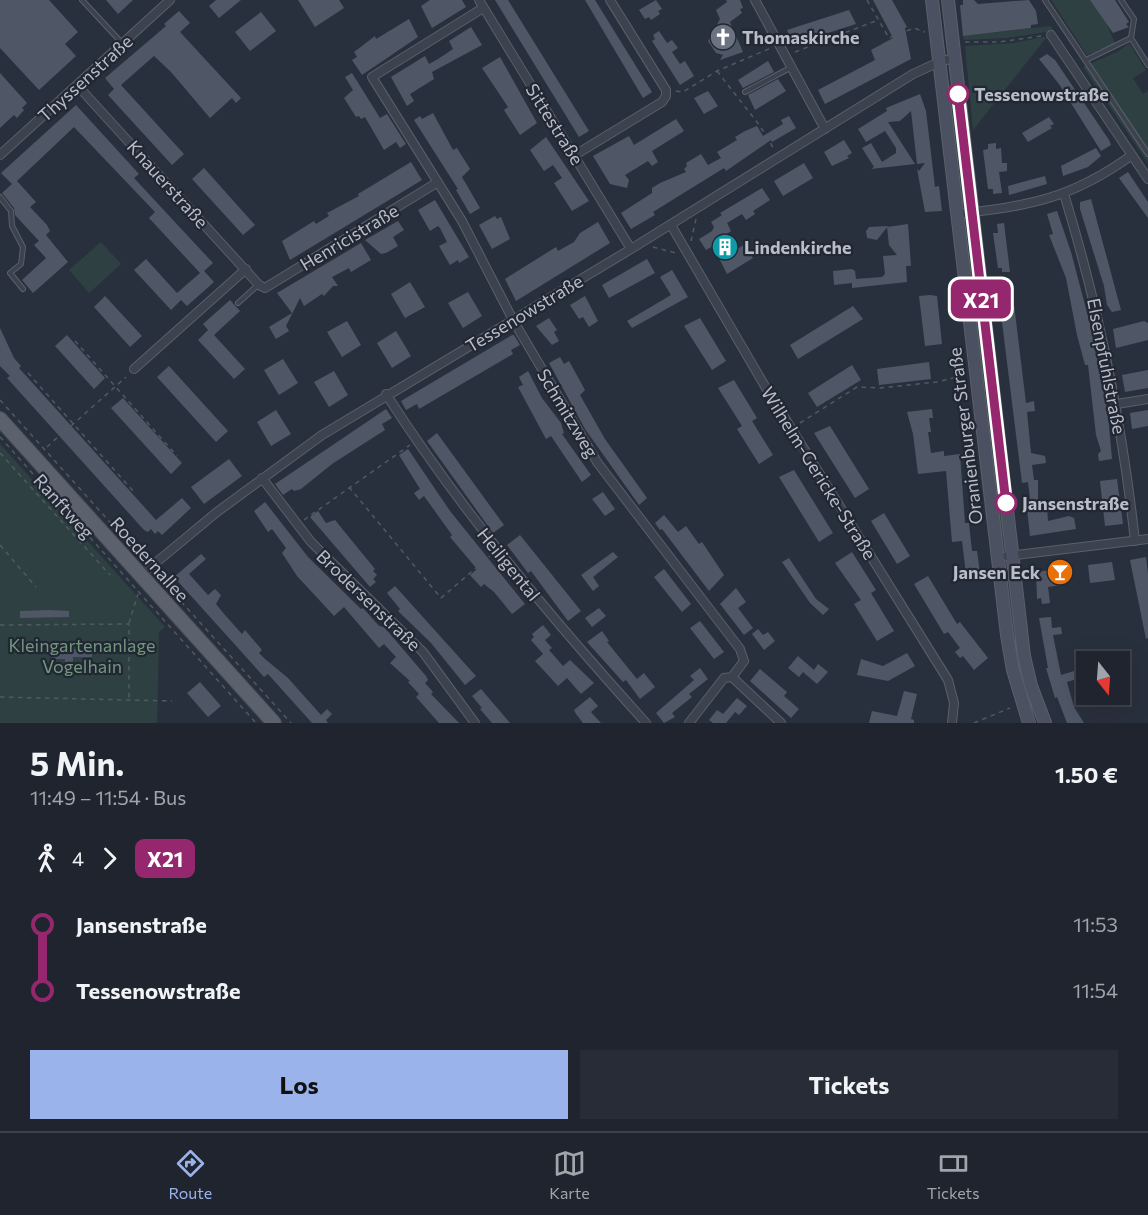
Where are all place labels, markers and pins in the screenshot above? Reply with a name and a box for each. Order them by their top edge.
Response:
church icon: Thomaskirche [708,22,738,52]
place label: Thomaskirche [742,26,860,48]
marker: Tessenowstraße [947,83,969,105]
place label: Tessenowstraße [974,83,1109,105]
building icon: Lindenkirche [710,232,740,262]
place label: Lindenkirche [744,236,851,258]
marker: Jansenstraße [995,492,1017,514]
place label: Jansenstraße [1022,492,1129,514]
bar icon: Jansen Eck [1045,557,1075,587]
place label: Jansen Eck [953,561,1041,583]

